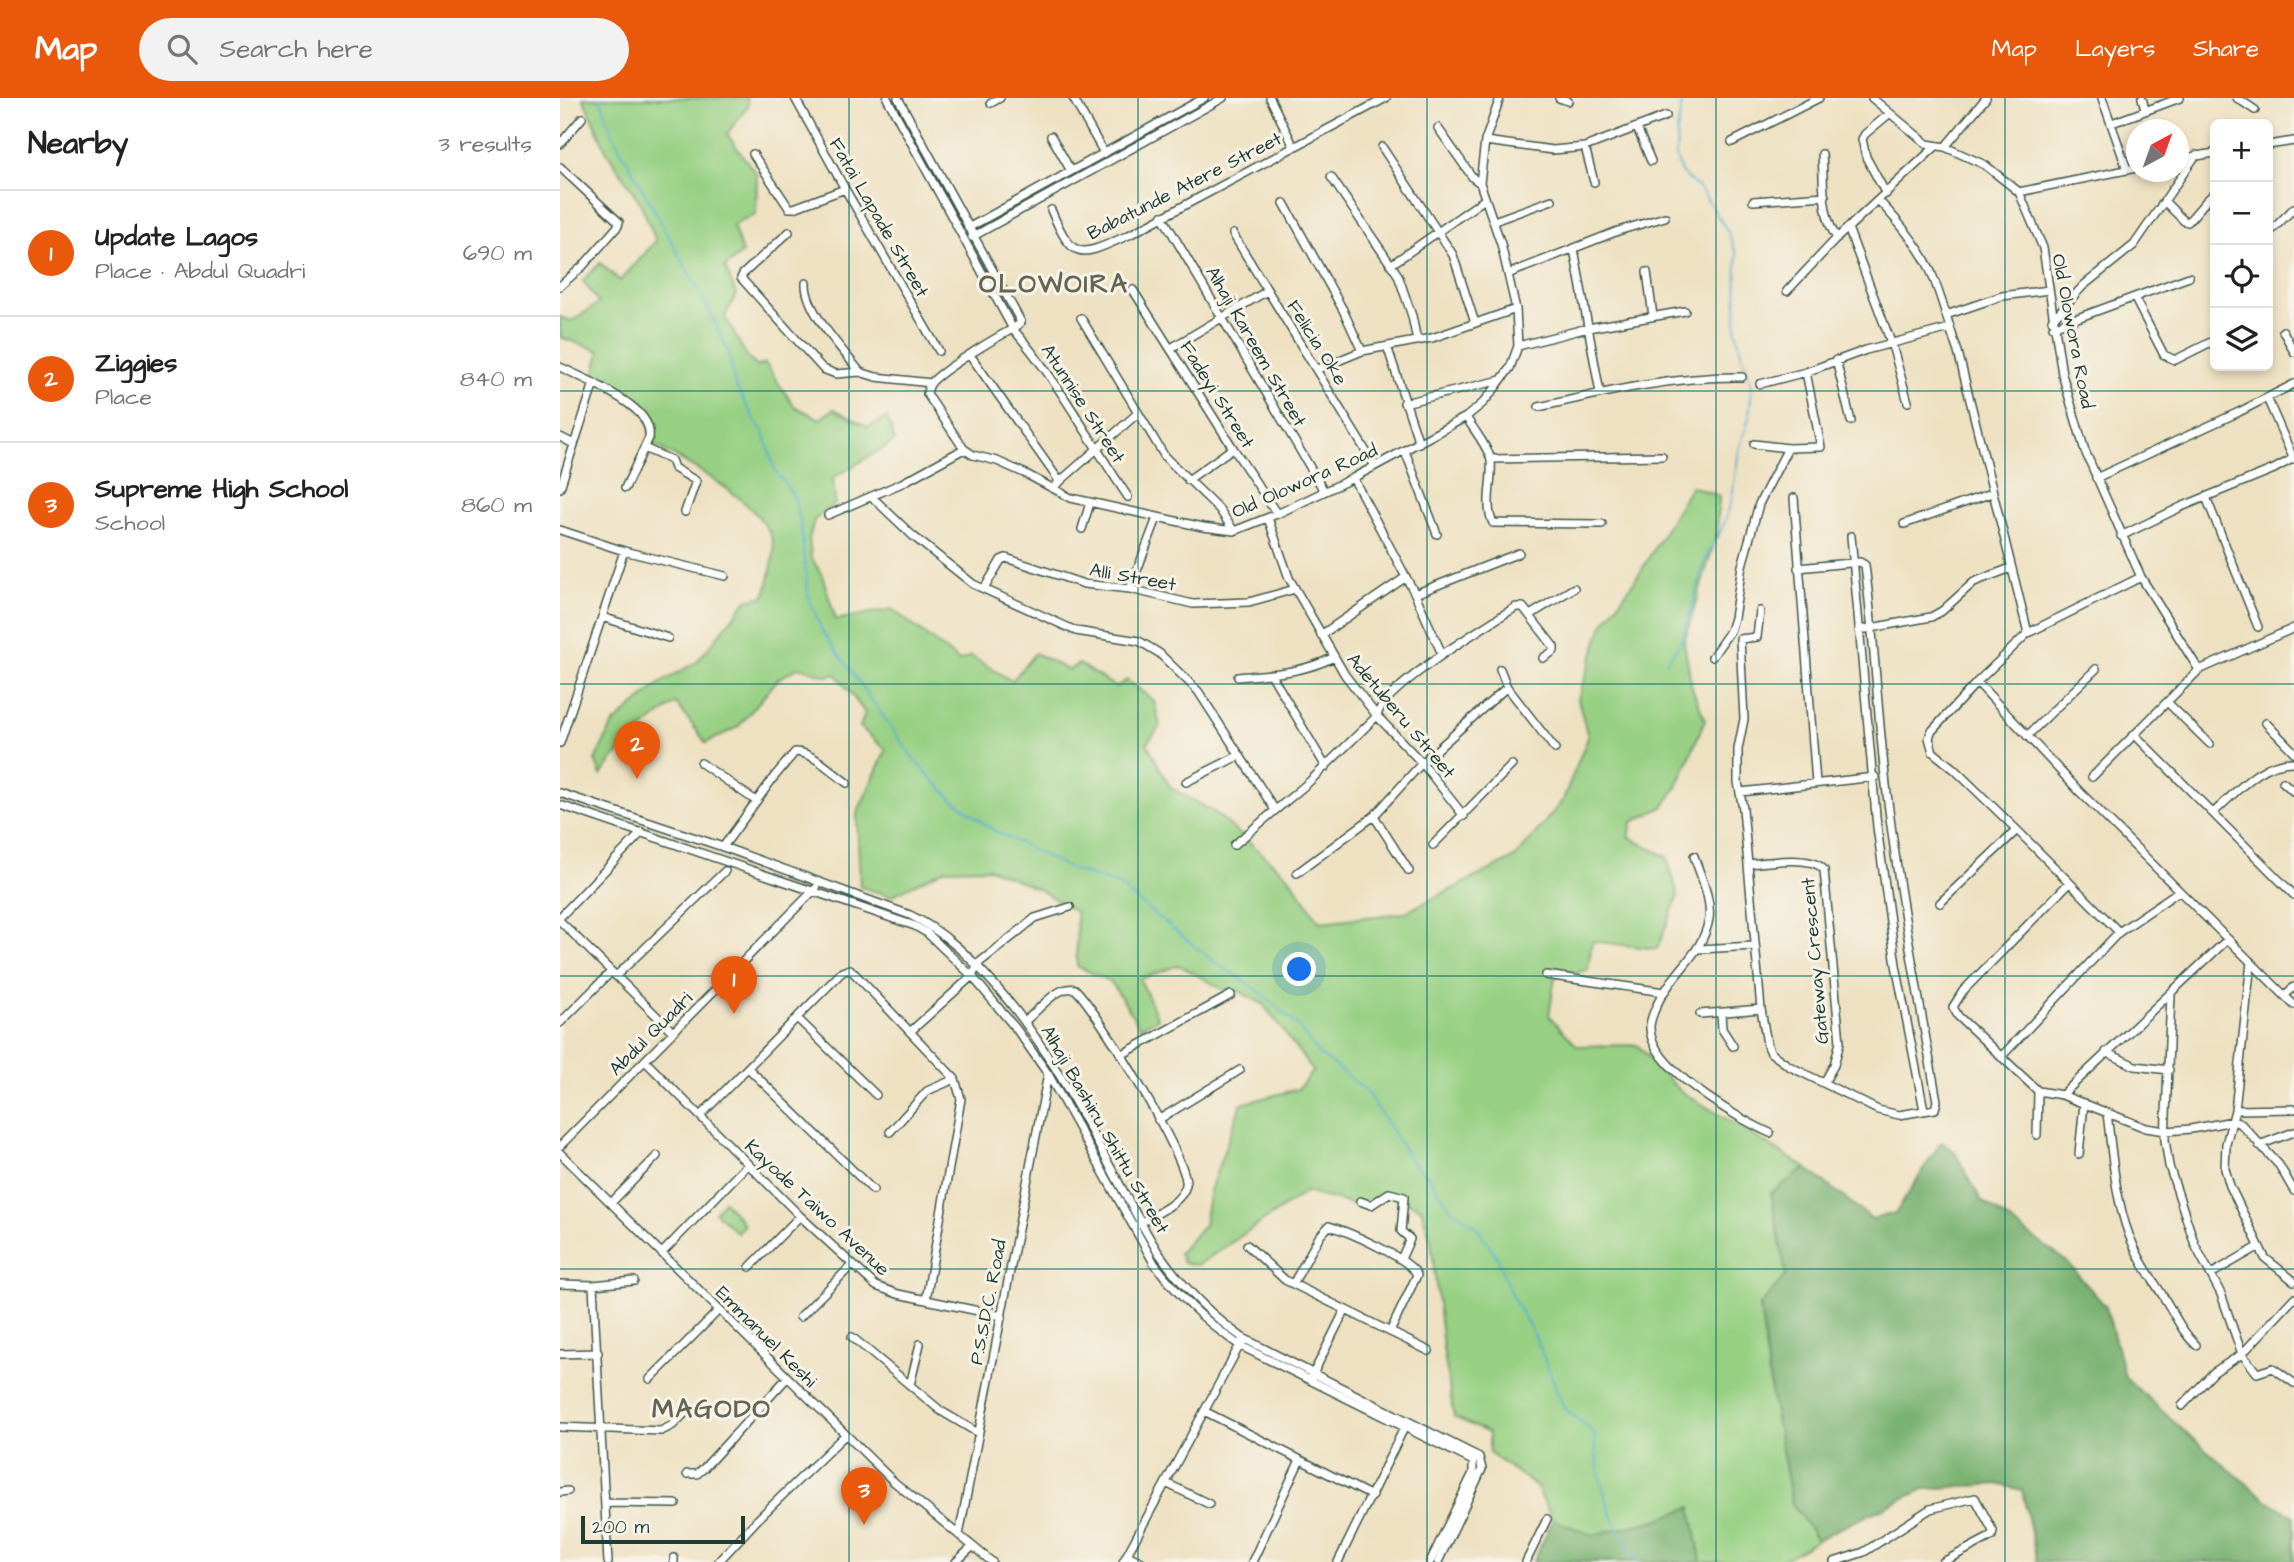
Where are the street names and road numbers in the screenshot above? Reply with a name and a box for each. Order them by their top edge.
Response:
street label: Babatunde Atere Street [1083,125,1287,247]
street label: Fatai Lapade Street [822,133,936,303]
street label: Old Olowora Road [2044,252,2101,411]
street label: Alhaji Kareem Street [1199,261,1313,432]
street label: Felicia Oke [1280,295,1354,391]
street label: Fadeyi Street [1172,336,1261,455]
street label: Atunnise Street [1034,339,1132,469]
street label: Old Olowora Road [1227,437,1382,526]
street label: Alli Street [1087,557,1178,598]
street label: Adetuberu Street [1340,647,1462,785]
street label: Gateway Crescent [1795,876,1837,1045]
street label: Abdul Quadri [603,986,699,1082]
street label: Alhaji Bashiru Shittu Street [1034,1021,1176,1239]
street label: Kayode Taiwo Avenue [738,1134,896,1283]
street label: P.S.S.D.C. Road [963,1237,1014,1367]
street label: Emmanuel Keshi [709,1280,823,1394]

